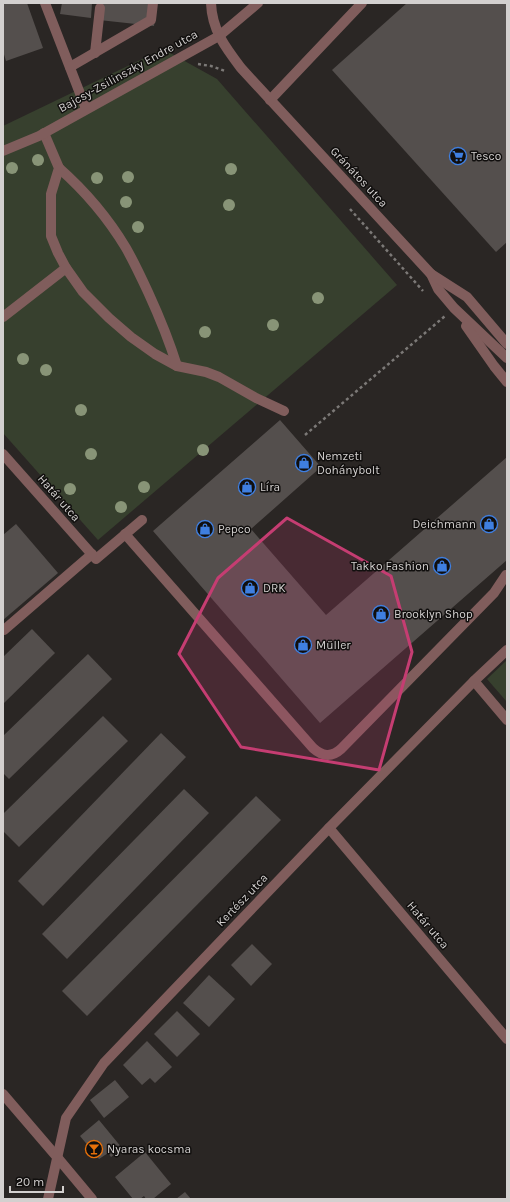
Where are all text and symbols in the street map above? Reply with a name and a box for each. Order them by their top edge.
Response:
street label: Bajcsy-Zsilinszky Endre utca [56,27,200,115]
street label: Gránátos utca [328,144,390,210]
supermarket icon: Tesco [448,146,468,166]
place label: Tesco [471,149,501,163]
place label: Nemzeti Dohánybolt [317,449,380,477]
shop icon: Nemzeti Dohánybolt [294,453,314,473]
street label: Határ utca [35,472,83,524]
shop icon: Líra [237,477,257,497]
place label: Líra [260,480,280,494]
shop icon: Deichmann [479,514,499,534]
place label: Deichmann [413,517,476,531]
shop icon: Pepco [195,519,215,539]
place label: Pepco [218,522,251,536]
shop icon: Takko Fashion [432,556,452,576]
place label: Takko Fashion [351,559,429,573]
shop icon: DRK [240,578,260,598]
place label: DRK [263,581,286,595]
shop icon: Brooklyn Shop [371,604,391,624]
place label: Brooklyn Shop [394,607,473,621]
shop icon: Müller [293,635,313,655]
place label: Müller [316,638,351,652]
street label: Kertész utca [213,871,271,929]
street label: Határ utca [404,898,452,952]
bar icon: Nyaras kocsma [84,1139,104,1159]
place label: Nyaras kocsma [107,1142,191,1156]
scale bar [10,1168,63,1194]
text: 20 m [16,1175,44,1189]

